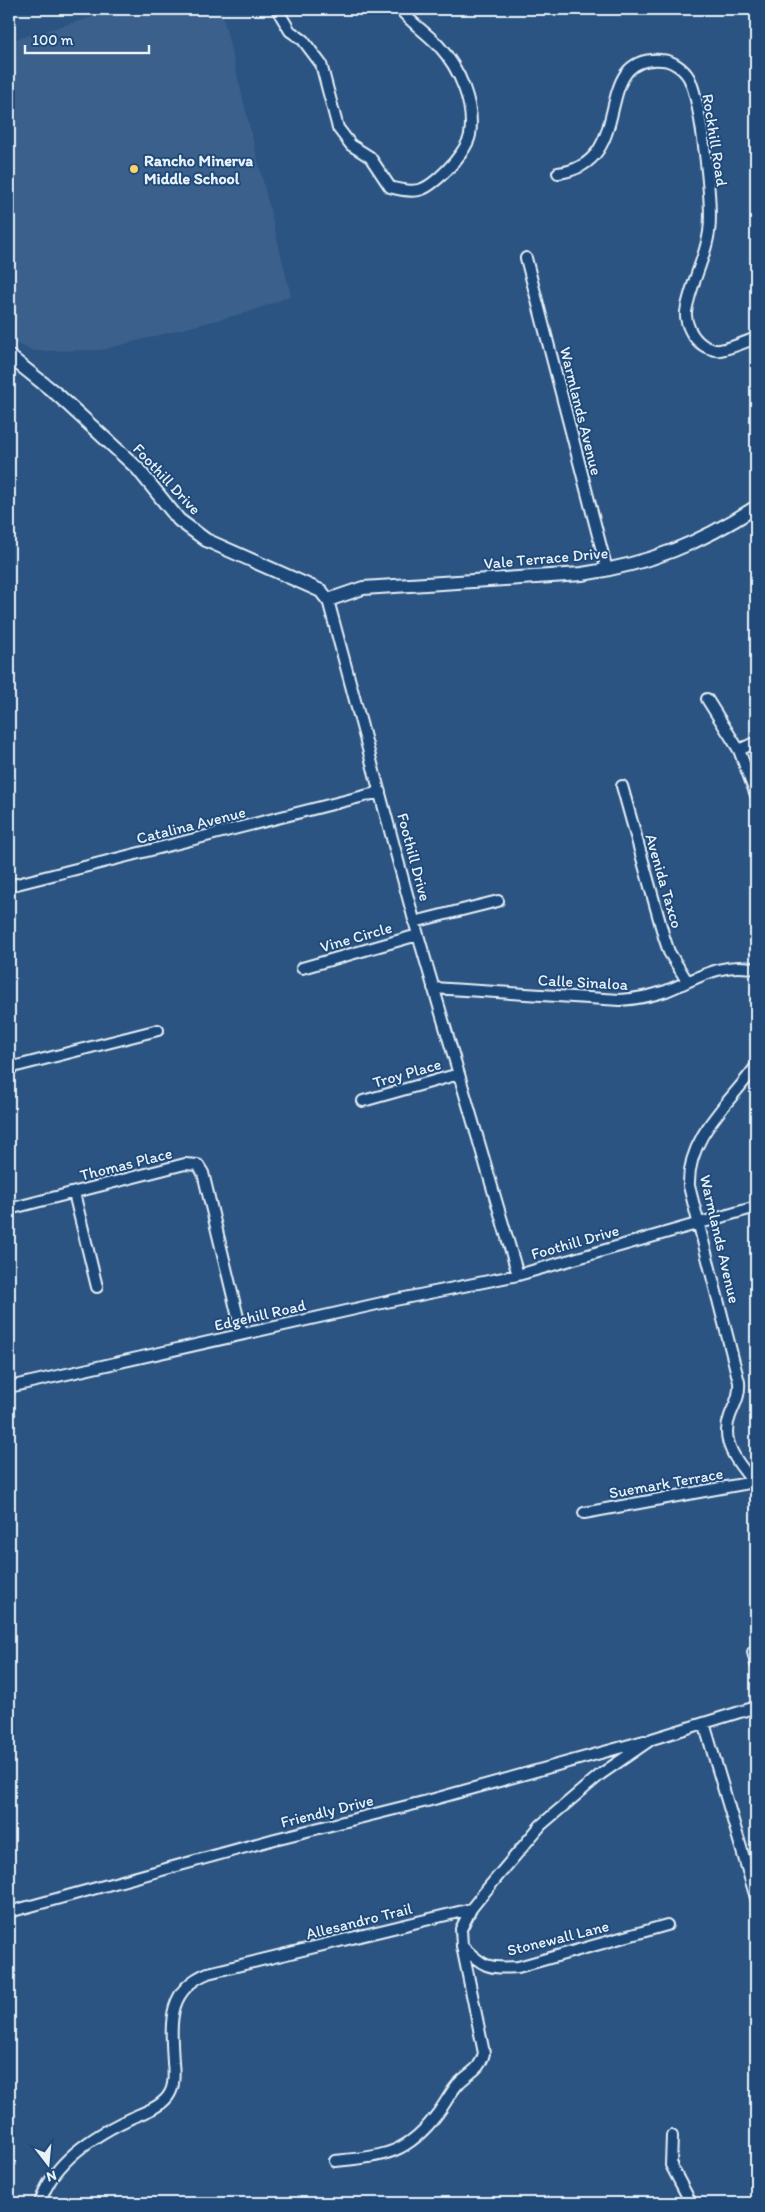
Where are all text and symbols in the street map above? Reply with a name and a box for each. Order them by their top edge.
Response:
scale bar [25,22,149,54]
text: 100 m [32,31,74,49]
street label: Rockhill Road [698,92,732,188]
place label: Rancho Minerva Middle School [144,151,253,188]
marker: Rancho Minerva Middle School [128,163,140,175]
street label: Warmlands Avenue [556,345,606,477]
street label: Foothill Drive [129,439,205,519]
street label: Vale Terrace Drive [483,543,609,573]
street label: Catalina Avenue [134,802,248,848]
street label: Foothill Drive [393,811,435,903]
street label: Avenida Taxco [641,832,687,930]
street label: Vine Circle [318,918,394,956]
street label: Calle Sinaloa [537,970,629,994]
street label: Troy Place [371,1054,444,1092]
street label: Thomas Place [78,1143,174,1185]
street label: Warmlands Avenue [696,1173,744,1305]
street label: Foothill Drive [529,1220,621,1264]
street label: Edgehill Road [212,1295,308,1335]
street label: Suemark Terrace [607,1464,725,1502]
street label: Friendly Drive [279,1790,375,1832]
street label: Allesandro Trail [304,1899,415,1943]
street label: Stonewall Lane [505,1916,611,1960]
north arrow [22,2140,72,2190]
text: N [45,2167,58,2185]

